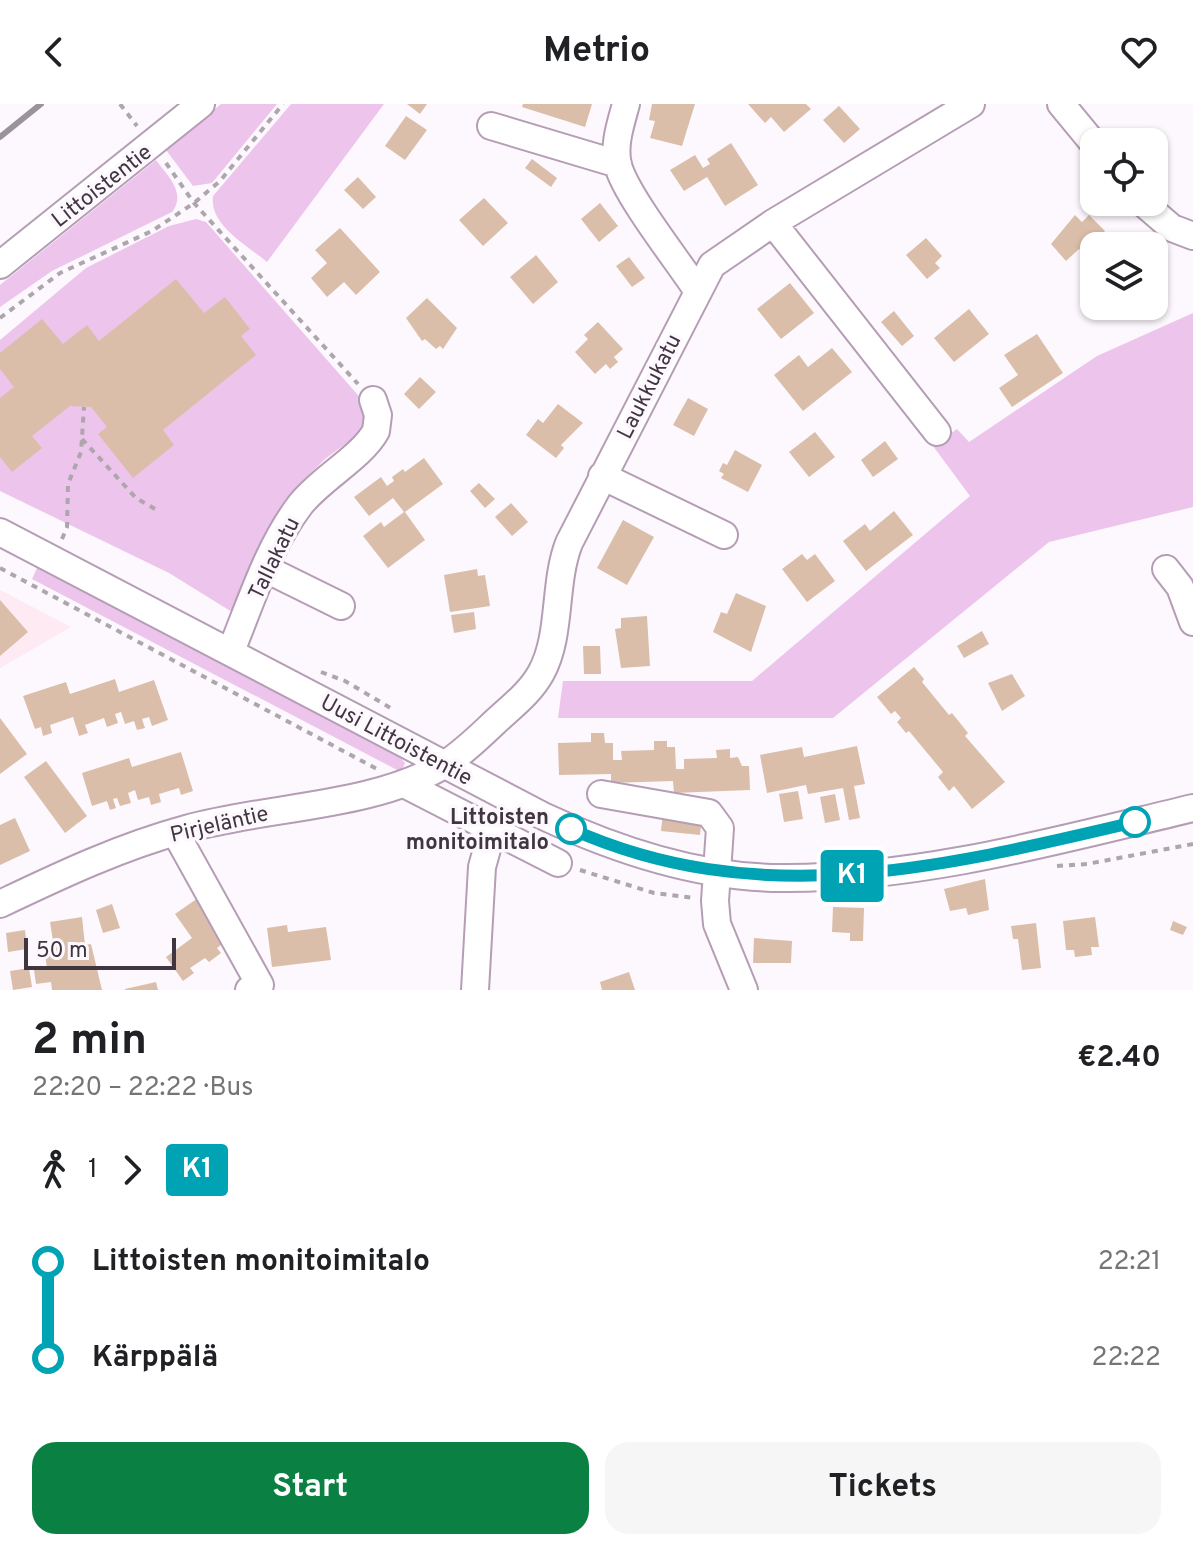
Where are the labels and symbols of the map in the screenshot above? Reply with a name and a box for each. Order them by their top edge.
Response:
street label: Littoistentie [47,140,158,234]
street label: Laukkukatu [612,330,688,444]
street label: Tallakatu [244,513,307,605]
street label: Uusi Littoistentie [315,690,476,793]
street label: Pirjeläntie [168,801,271,850]
place label: Littoisten monitoimitalo [406,805,549,857]
unlabelled marker [1120,807,1150,837]
marker: Littoisten monitoimitalo [556,814,586,844]
line badge: K1 [816,850,888,902]
scale bar [24,934,176,970]

